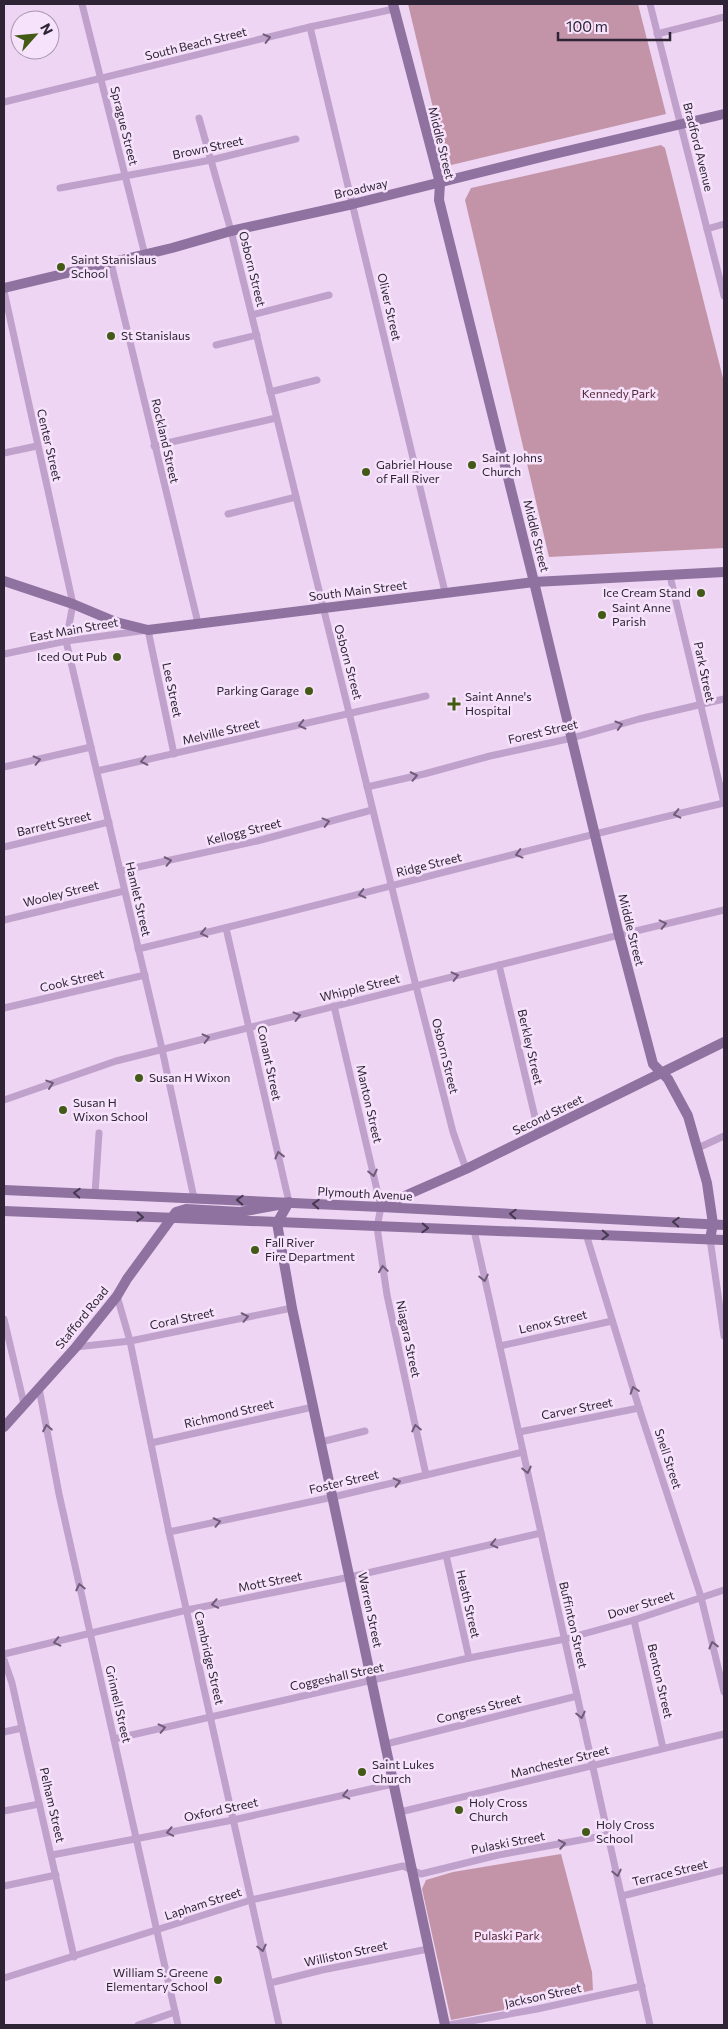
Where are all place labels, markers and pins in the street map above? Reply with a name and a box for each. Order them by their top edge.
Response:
place label: Saint Stanislaus School [71,252,157,280]
marker: Saint Stanislaus School [55,261,67,273]
place label: St Stanislaus [121,328,190,342]
marker: St Stanislaus [105,330,117,342]
place label: Saint Johns Church [482,450,542,478]
place label: Gabriel House of Fall River [376,457,452,485]
marker: Saint Johns Church [466,459,478,471]
marker: Gabriel House of Fall River [360,466,372,478]
place label: Ice Cream Stand [603,585,691,599]
marker: Ice Cream Stand [695,587,707,599]
place label: Saint Anne Parish [612,600,671,628]
marker: Saint Anne Parish [596,609,608,621]
place label: Iced Out Pub [37,649,107,663]
marker: Iced Out Pub [111,651,123,663]
place label: Parking Garage [216,683,299,697]
marker: Parking Garage [303,685,315,697]
place label: Saint Anne's Hospital [465,689,532,717]
marker: Saint Anne's Hospital [447,697,461,711]
place label: Susan H Wixon [149,1070,230,1084]
marker: Susan H Wixon [133,1072,145,1084]
place label: Susan H Wixon School [73,1095,148,1123]
marker: Susan H Wixon School [57,1104,69,1116]
place label: Fall River Fire Department [265,1235,355,1263]
marker: Fall River Fire Department [249,1244,261,1256]
place label: Saint Lukes Church [372,1757,434,1785]
marker: Saint Lukes Church [356,1766,368,1778]
place label: Holy Cross Church [469,1795,527,1823]
marker: Holy Cross Church [453,1804,465,1816]
place label: Holy Cross School [596,1817,654,1845]
marker: Holy Cross School [580,1826,592,1838]
place label: William S. Greene Elementary School [106,1965,208,1993]
marker: William S. Greene Elementary School [212,1974,224,1986]

